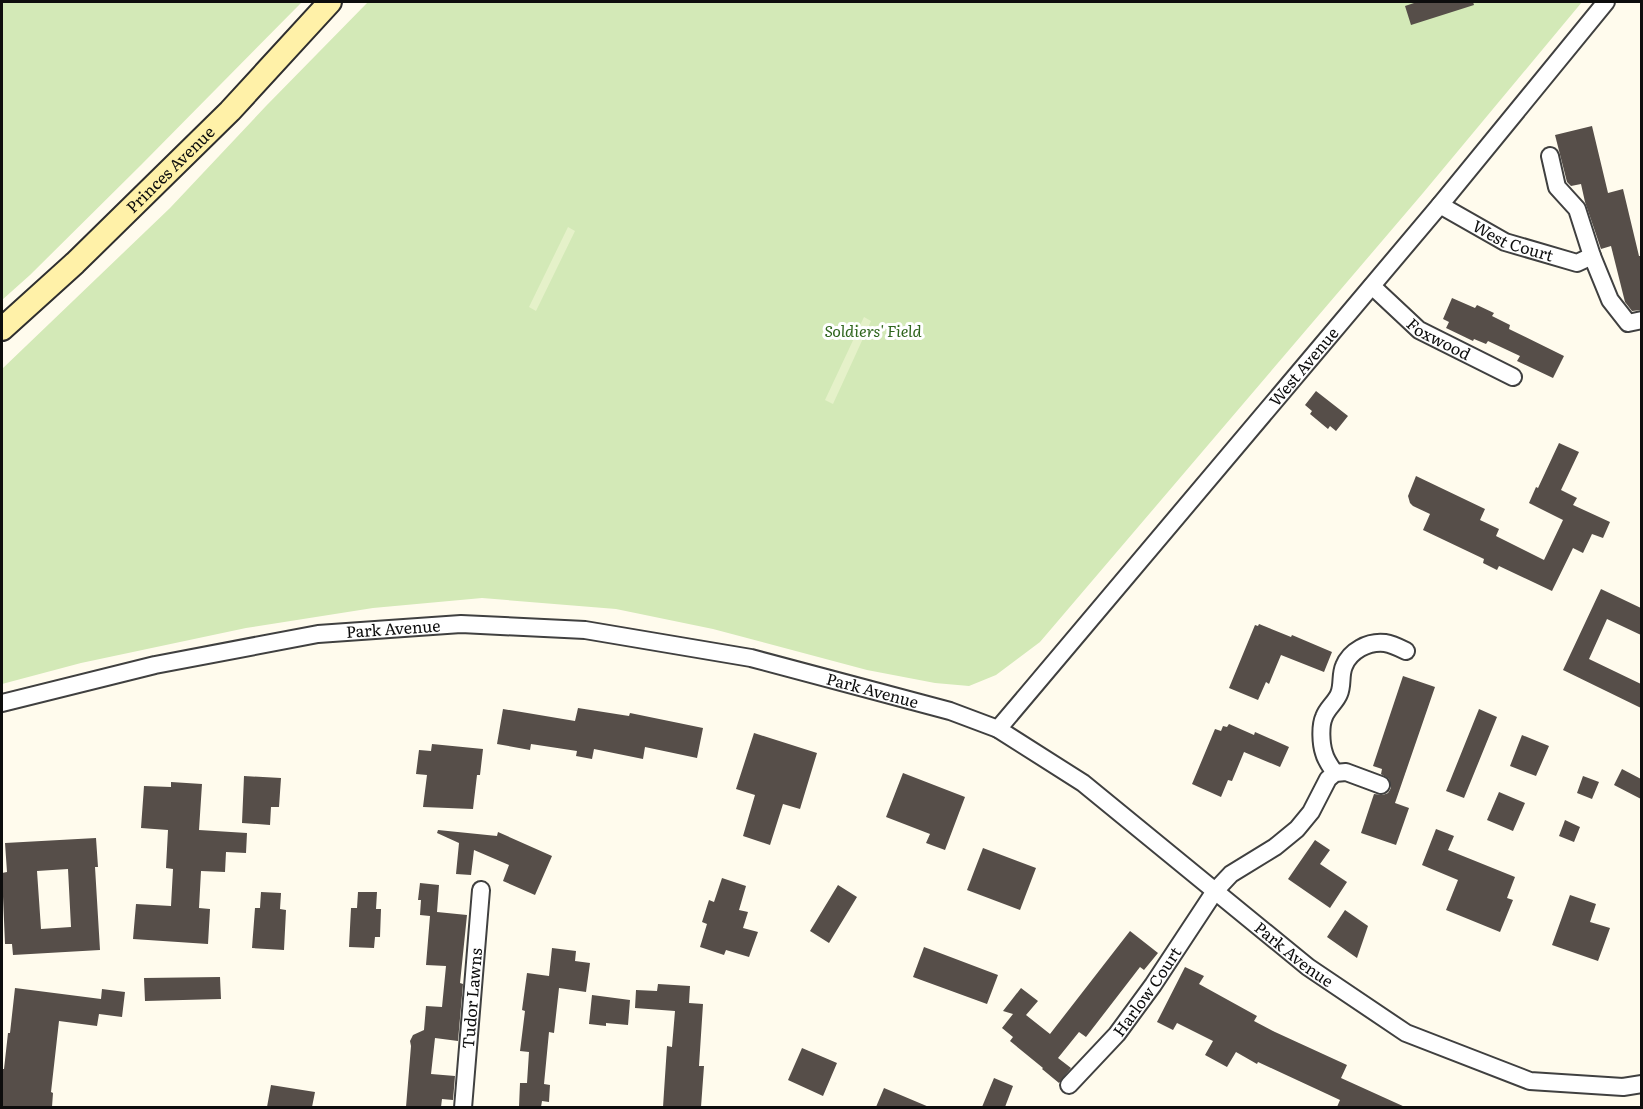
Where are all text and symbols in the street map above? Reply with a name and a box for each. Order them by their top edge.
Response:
street label: Princes Avenue [120,120,219,218]
street label: West Court [1469,213,1557,267]
street label: Foxwood [1402,312,1475,365]
park label: Soldiers' Field [824,318,922,342]
street label: West Avenue [1262,321,1343,411]
street label: Park Avenue [345,612,441,643]
street label: Park Avenue [824,666,921,713]
street label: Park Avenue [1250,915,1339,992]
street label: Harlow Court [1106,941,1187,1041]
street label: Tudor Lawns [455,947,487,1050]

